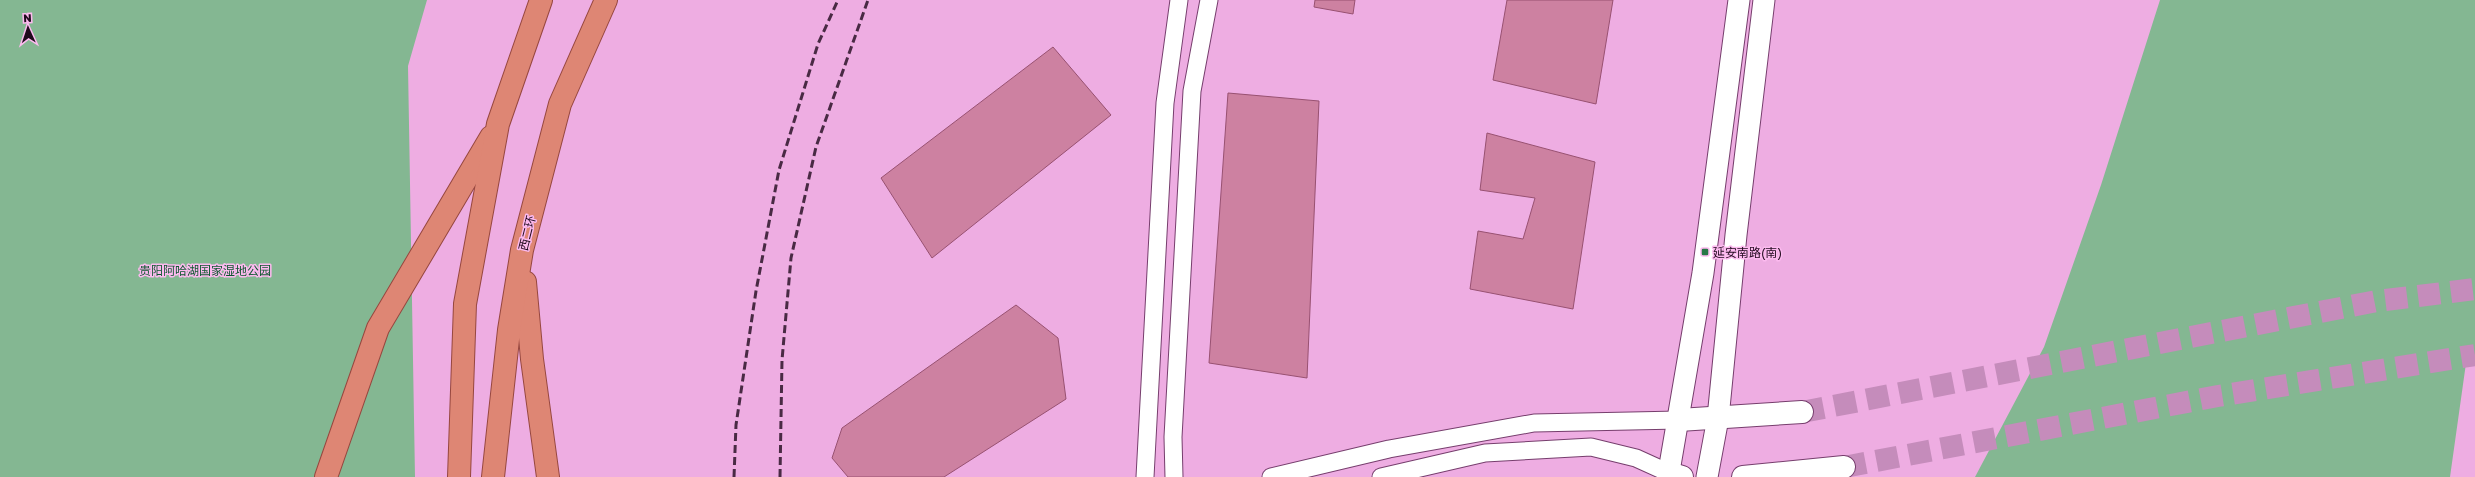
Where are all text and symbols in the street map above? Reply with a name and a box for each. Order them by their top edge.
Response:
north arrow [8,8,48,48]
text: N [23,11,32,24]
street label: 西二环 [515,214,539,252]
place label: 延安南路(南) [1713,245,1782,260]
marker: 延安南路(南) [1700,247,1710,257]
park label: 贵阳阿哈湖国家湿地公园 [139,263,271,278]

